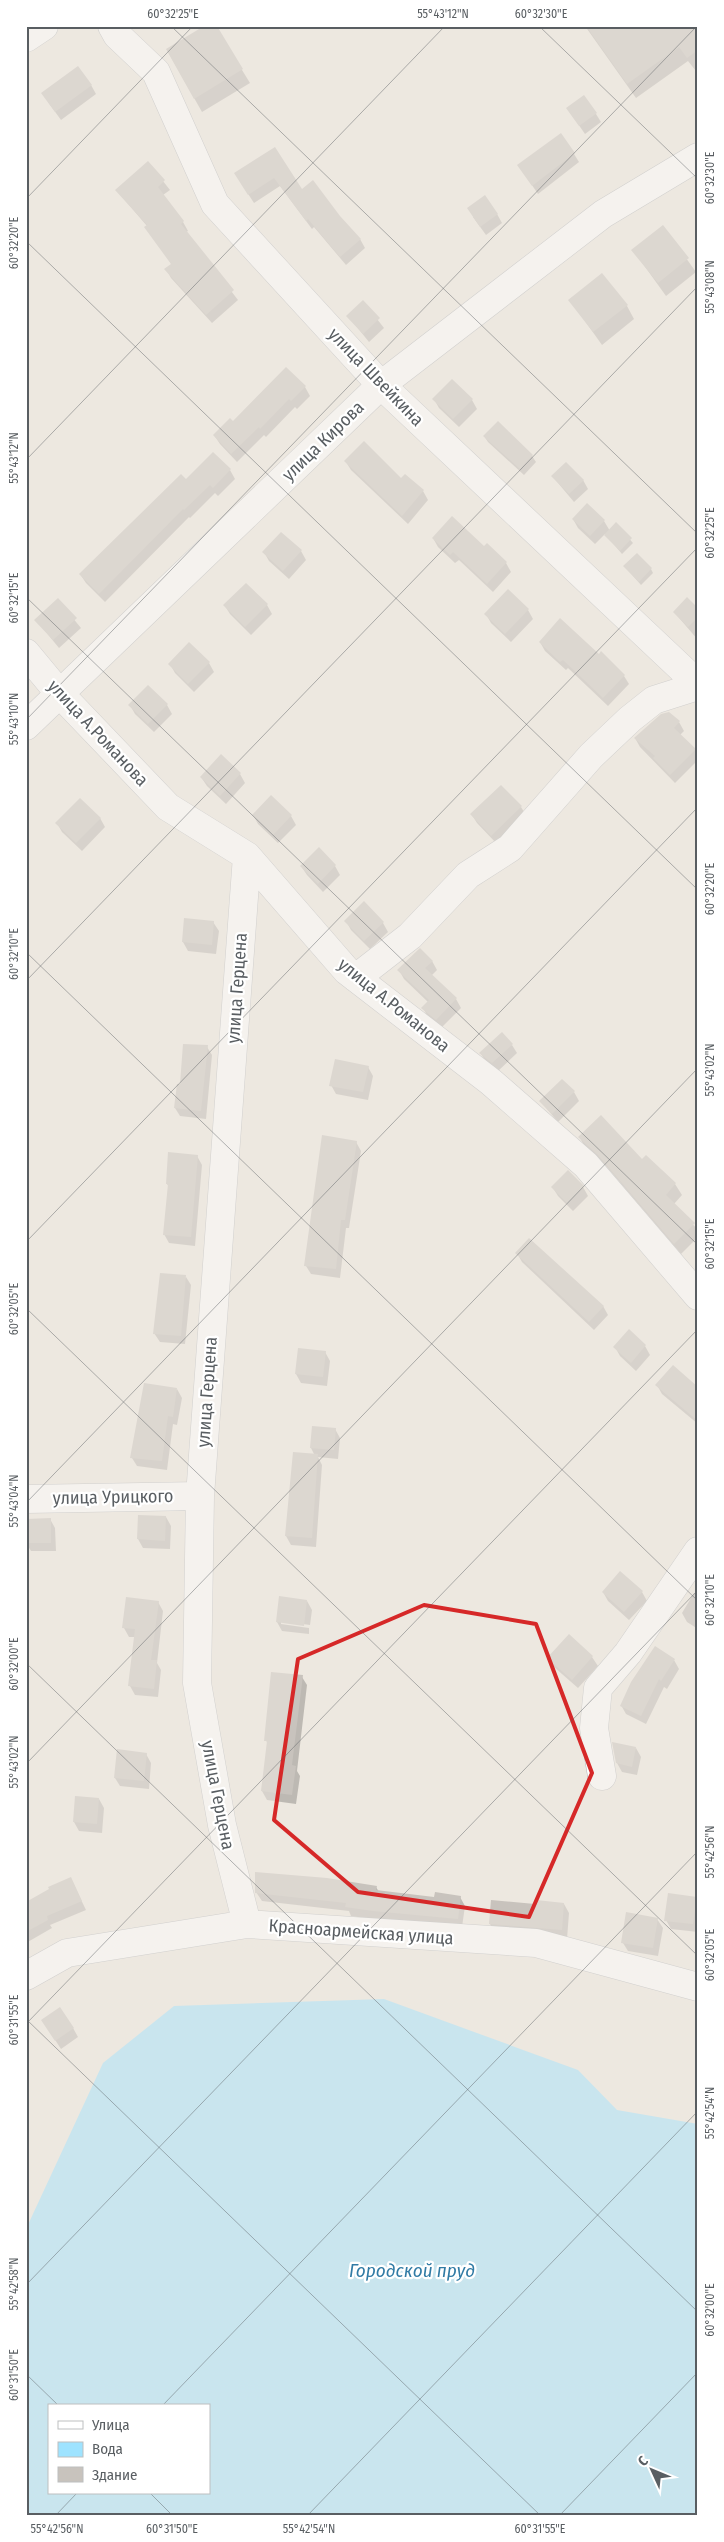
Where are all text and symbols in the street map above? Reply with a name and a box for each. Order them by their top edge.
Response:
text: 60°32'25"E [147,7,199,21]
text: 55°43'12"N [417,7,469,21]
text: 60°32'30"E [515,7,568,21]
text: 60°32'30"E [703,151,717,204]
text: 60°32'20"E [7,216,21,269]
text: 55°43'08"N [703,260,717,314]
street label: улица Швейкина [324,323,429,431]
street label: улица Кирова [277,396,369,486]
text: 55°43'12"N [7,432,21,484]
text: 60°32'25"E [703,507,717,559]
text: 60°32'15"E [7,572,21,623]
street label: улица А.Романова [43,675,153,791]
text: 55°43'10"N [7,693,21,745]
text: 60°32'20"E [703,862,717,915]
text: 60°32'10"E [7,928,21,980]
street label: улица Герцена [222,932,252,1044]
street label: улица А.Романова [334,953,455,1057]
text: 55°43'02"N [703,1043,717,1097]
text: 60°32'15"E [703,1218,717,1269]
text: 60°32'05"E [7,1282,21,1335]
street label: улица Герцена [192,1336,222,1448]
text: 55°43'04"N [7,1474,21,1528]
street label: улица Урицкого [53,1485,173,1509]
text: 60°32'10"E [703,1574,717,1626]
text: 60°32'00"E [7,1637,21,1691]
text: 55°43'02"N [7,1735,21,1789]
street label: улица Герцена [197,1738,239,1852]
text: 55°42'56"N [703,1826,717,1878]
street label: Красноармейская улица [268,1915,454,1949]
text: 60°32'05"E [703,1928,717,1981]
text: 60°31'55"E [7,1994,21,2045]
text: 55°42'54"N [703,2087,717,2139]
text: 55°42'58"N [7,2258,21,2310]
water label: Городской пруд [349,2259,475,2282]
text: 60°32'00"E [703,2283,717,2337]
text: 60°31'50"E [7,2349,21,2401]
legend [48,2404,210,2494]
text: Улица [91,2416,130,2434]
text: Вода [92,2440,123,2458]
north arrow [626,2444,676,2494]
text: С [634,2452,652,2470]
text: Здание [92,2466,138,2484]
text: 55°42'56"N [31,2522,83,2536]
text: 60°31'50"E [146,2522,198,2536]
text: 55°42'54"N [283,2522,335,2536]
text: 60°31'55"E [515,2522,566,2536]

